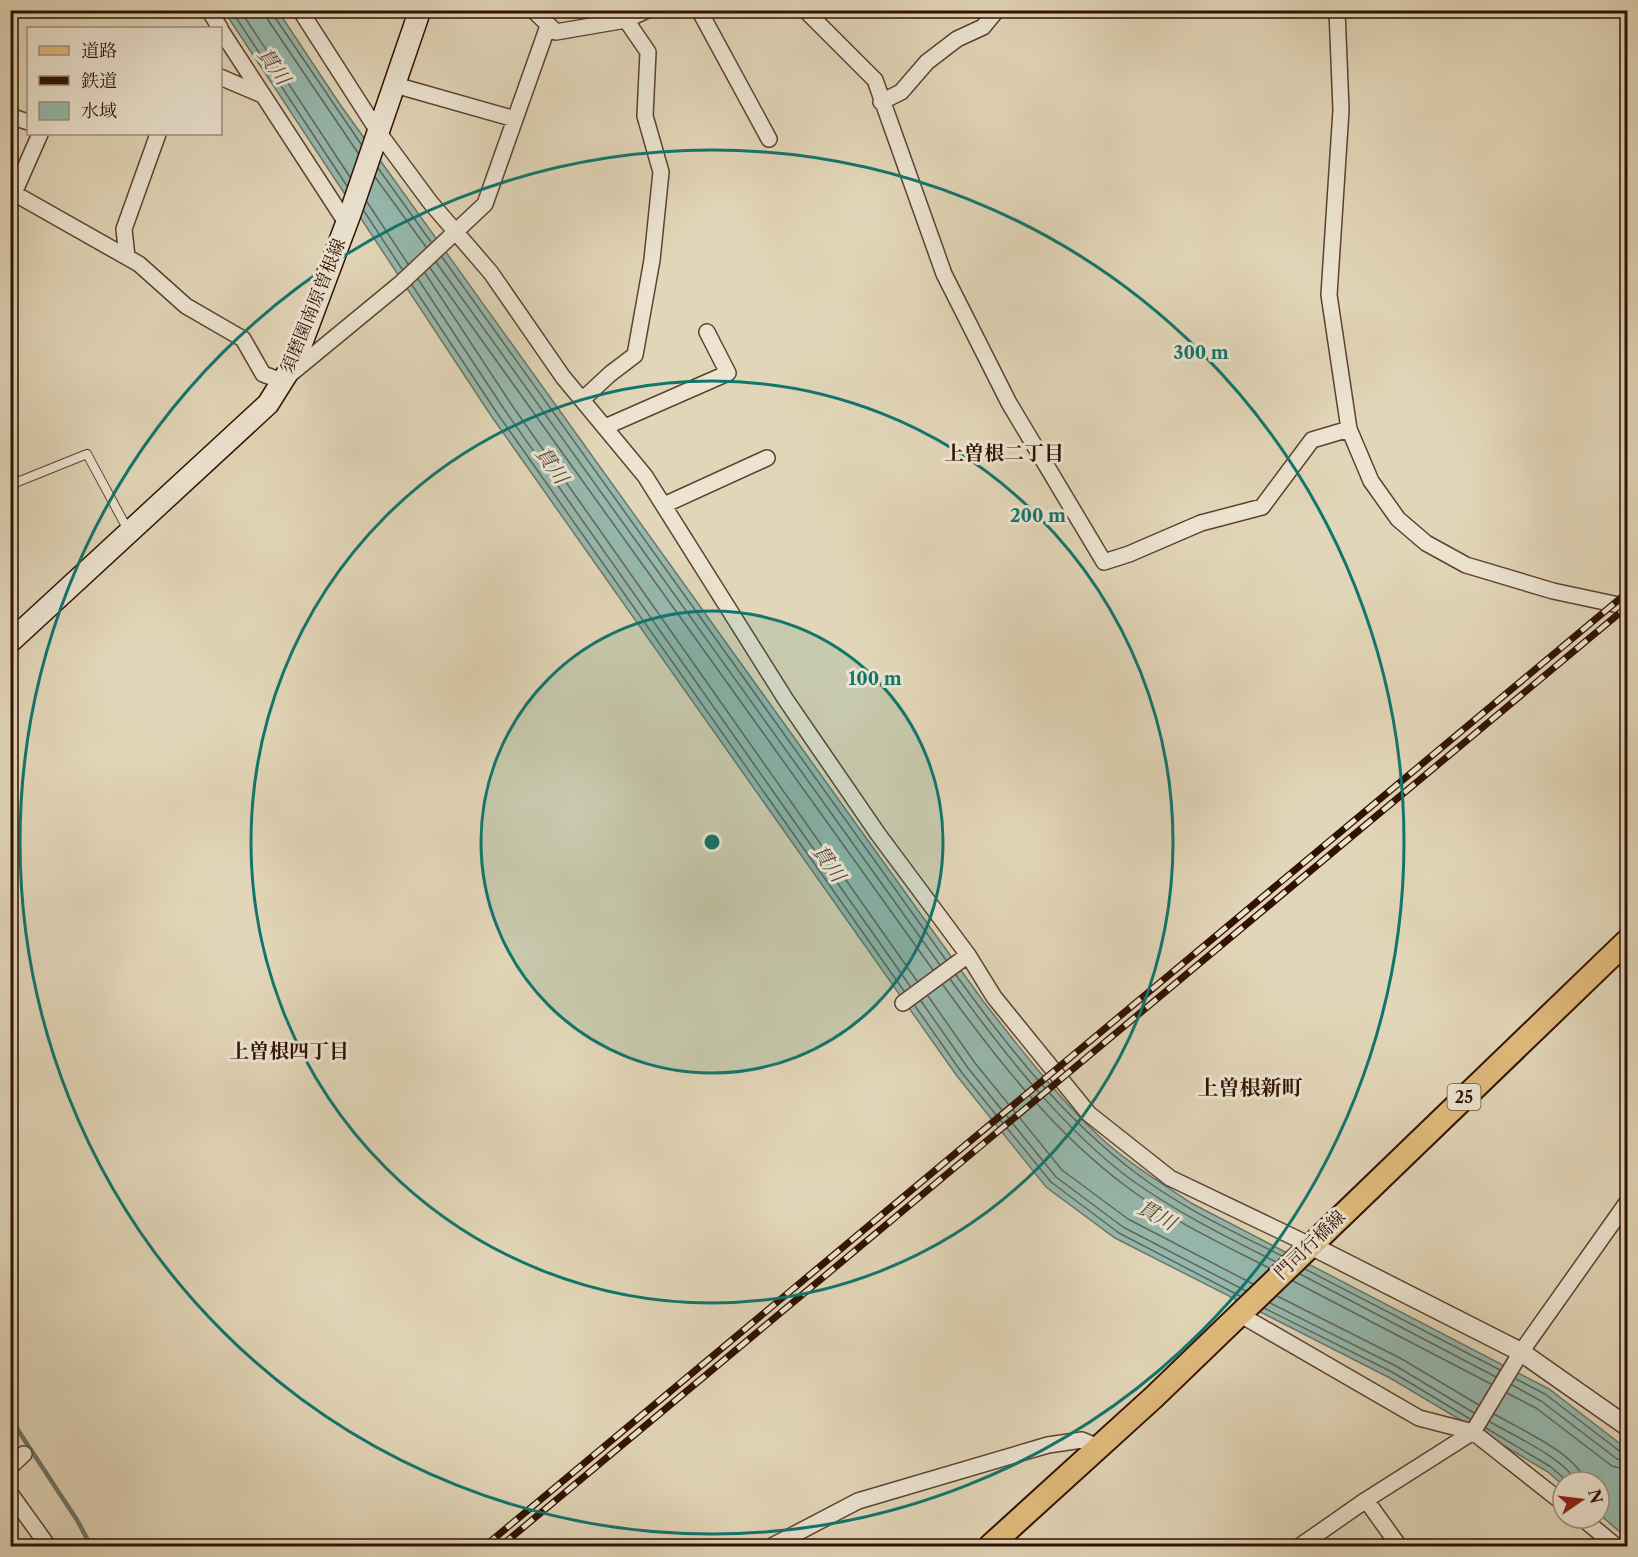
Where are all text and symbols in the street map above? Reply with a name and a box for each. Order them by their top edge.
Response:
legend [27,27,222,135]
text: 道路 [81,40,117,62]
water label: 貫川 [253,43,296,91]
text: 鉄道 [81,70,117,92]
text: 水域 [81,100,117,122]
street label: 須磨園南原曽根線 [276,235,350,377]
text: 300 m [1173,342,1229,364]
district label: 上曽根二丁目 [944,441,1064,465]
water label: 貫川 [531,442,574,490]
text: 200 m [1010,505,1066,527]
text: 100 m [848,668,902,690]
centre of rings [702,832,722,852]
water label: 貫川 [808,840,851,888]
district label: 上曽根四丁目 [229,1039,349,1063]
district label: 上曽根新町 [1198,1075,1303,1100]
road number: 25 [1448,1084,1480,1110]
water label: 貫川 [1134,1195,1182,1236]
street label: 門司行橋線 [1270,1206,1350,1284]
north arrow [1551,1470,1611,1530]
text: N [1584,1487,1607,1506]

